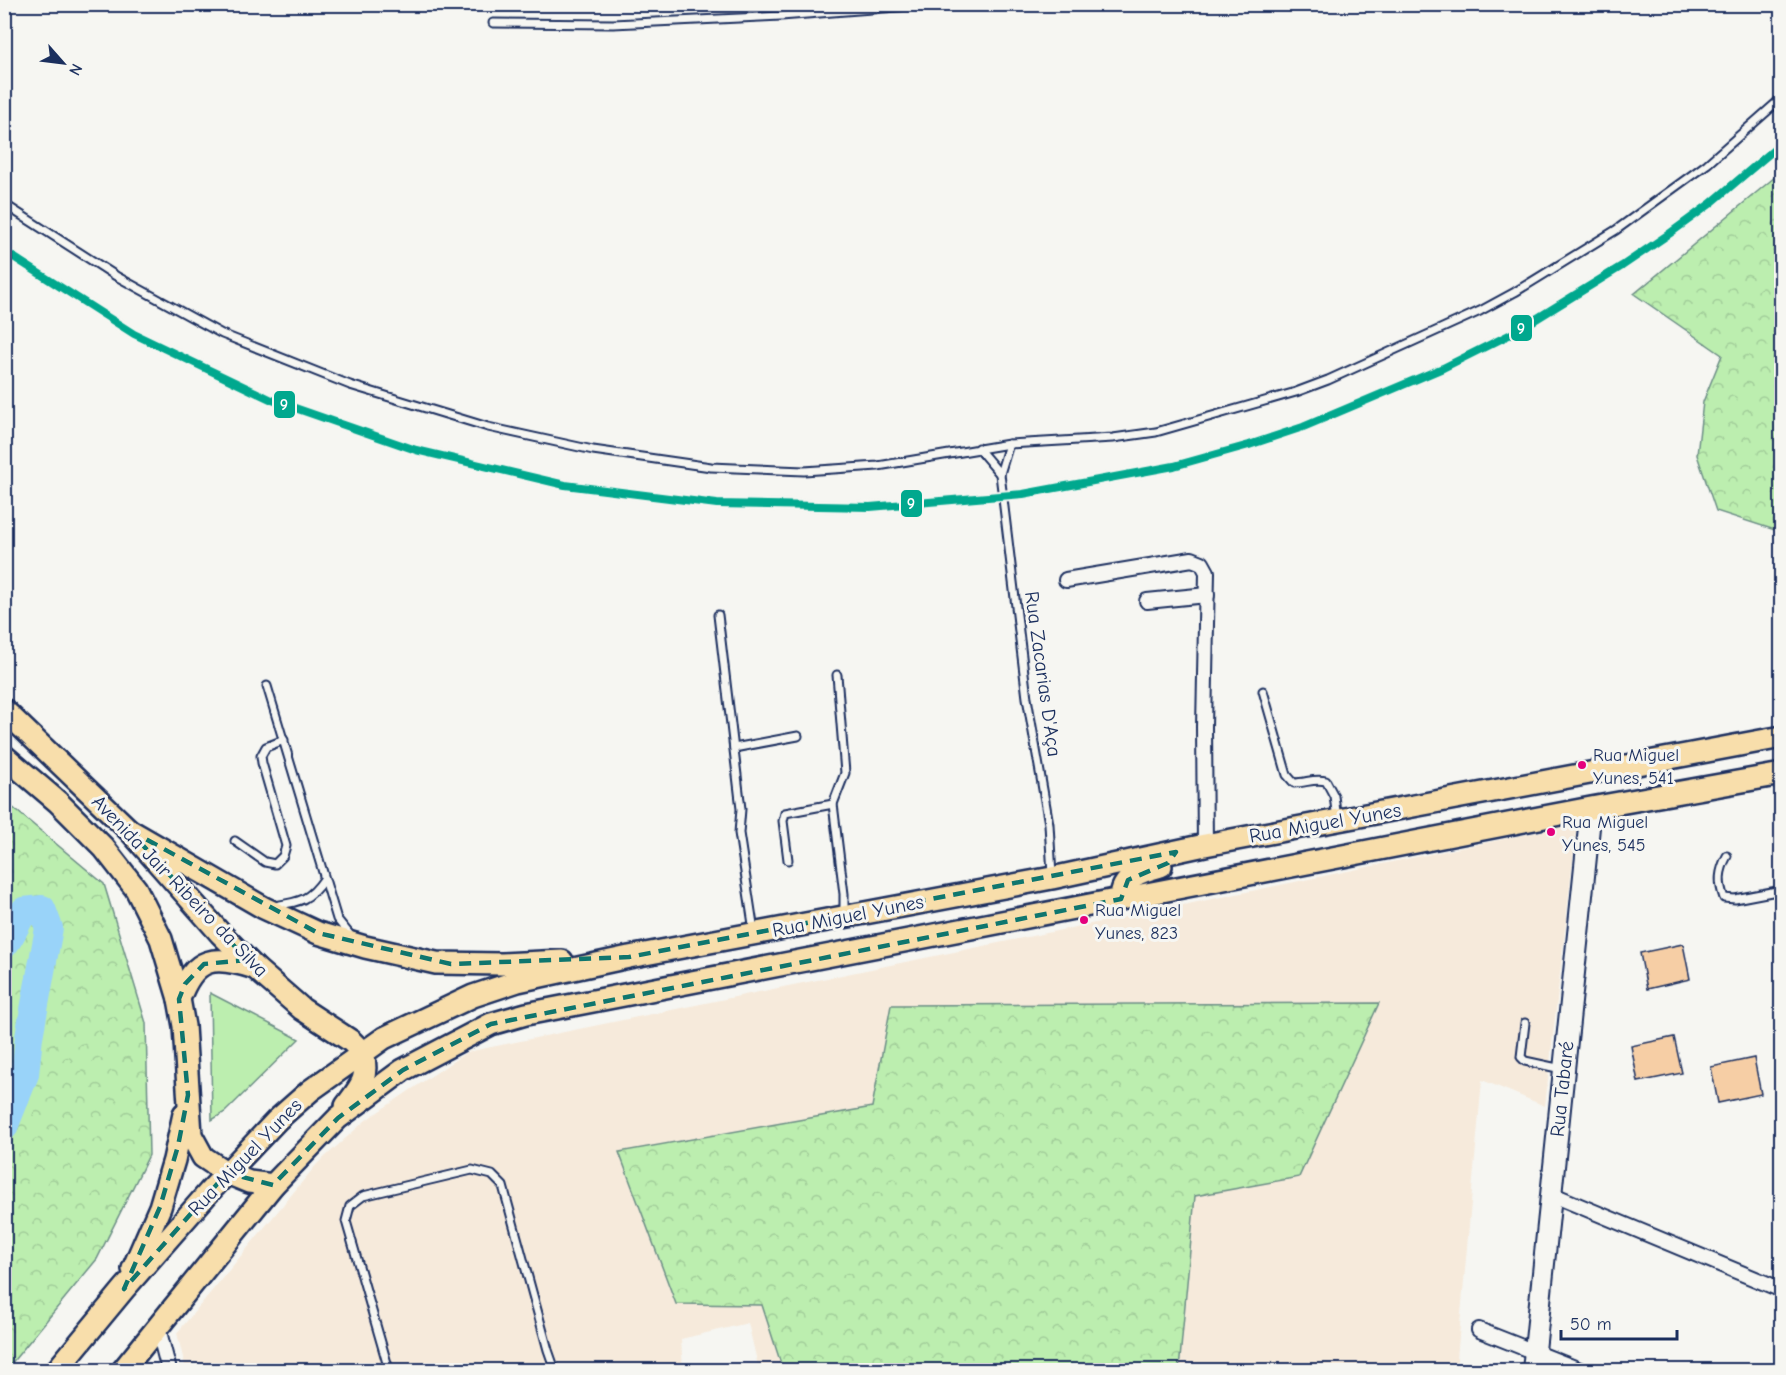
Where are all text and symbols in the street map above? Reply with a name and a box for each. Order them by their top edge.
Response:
north arrow [33,33,93,93]
text: N [65,61,86,78]
line badge: 9 [1510,314,1533,342]
text: 9 [1517,320,1525,338]
line badge: 9 [273,390,296,419]
text: 9 [280,396,288,414]
line badge: 9 [900,489,923,518]
text: 9 [907,495,915,513]
street label: Rua Zacarias D'Aça [1020,590,1066,758]
place label: Rua Miguel Yunes, 541 [1593,745,1679,789]
marker: Rua Miguel Yunes, 541 [1576,759,1588,771]
street label: Avenida Jair Ribeiro da Silva [87,790,273,982]
street label: Rua Miguel Yunes [1247,798,1403,848]
place label: Rua Miguel Yunes, 545 [1562,812,1648,856]
marker: Rua Miguel Yunes, 545 [1545,826,1557,838]
street label: Rua Miguel Yunes [770,890,926,942]
place label: Rua Miguel Yunes, 823 [1095,900,1181,944]
marker: Rua Miguel Yunes, 823 [1078,914,1090,926]
street label: Rua Tabaré [1546,1040,1578,1138]
street label: Rua Miguel Yunes [183,1094,307,1220]
scale bar [1561,1303,1676,1341]
text: 50 m [1570,1314,1612,1335]

